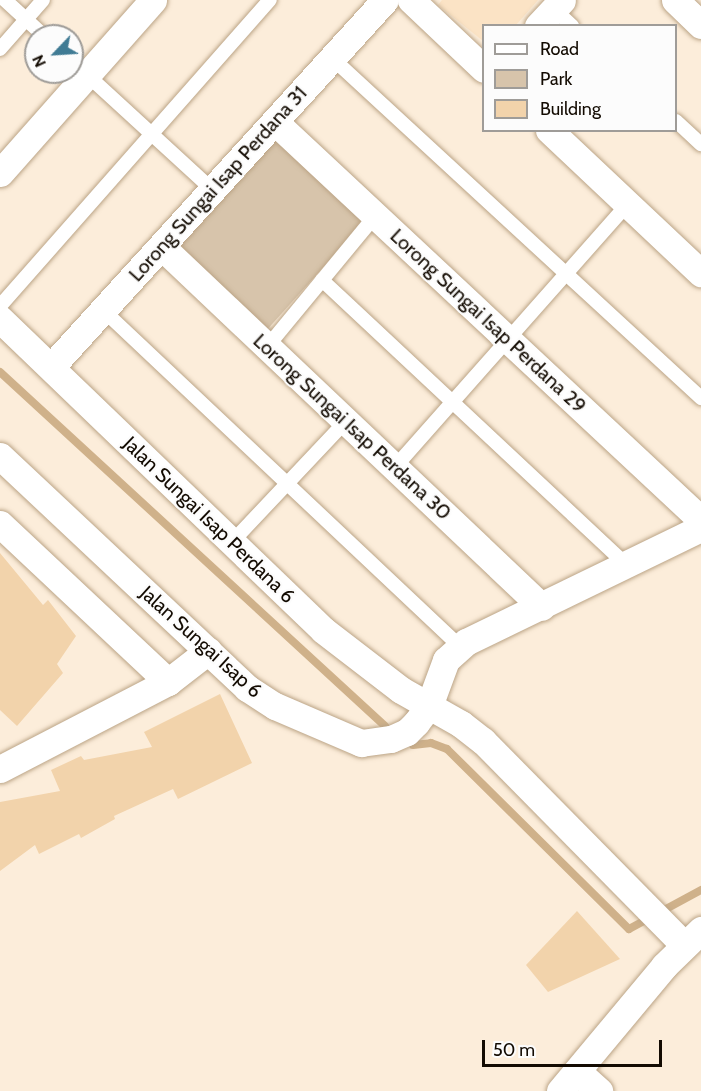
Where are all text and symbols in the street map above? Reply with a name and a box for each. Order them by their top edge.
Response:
north arrow [24,24,84,84]
legend [482,24,677,132]
text: Road [540,38,579,60]
text: N [28,52,50,70]
text: Park [540,68,572,90]
street label: Lorong Sungai Isap Perdana 31 [124,81,312,287]
text: Building [540,98,601,120]
street label: Lorong Sungai Isap Perdana 29 [385,224,591,418]
street label: Lorong Sungai Isap Perdana 30 [248,329,456,525]
street label: Jalan Sungai Isap Perdana 6 [118,432,300,608]
street label: Jalan Sungai Isap 6 [135,581,267,703]
scale bar [485,1028,665,1066]
text: 50 m [493,1039,535,1061]

